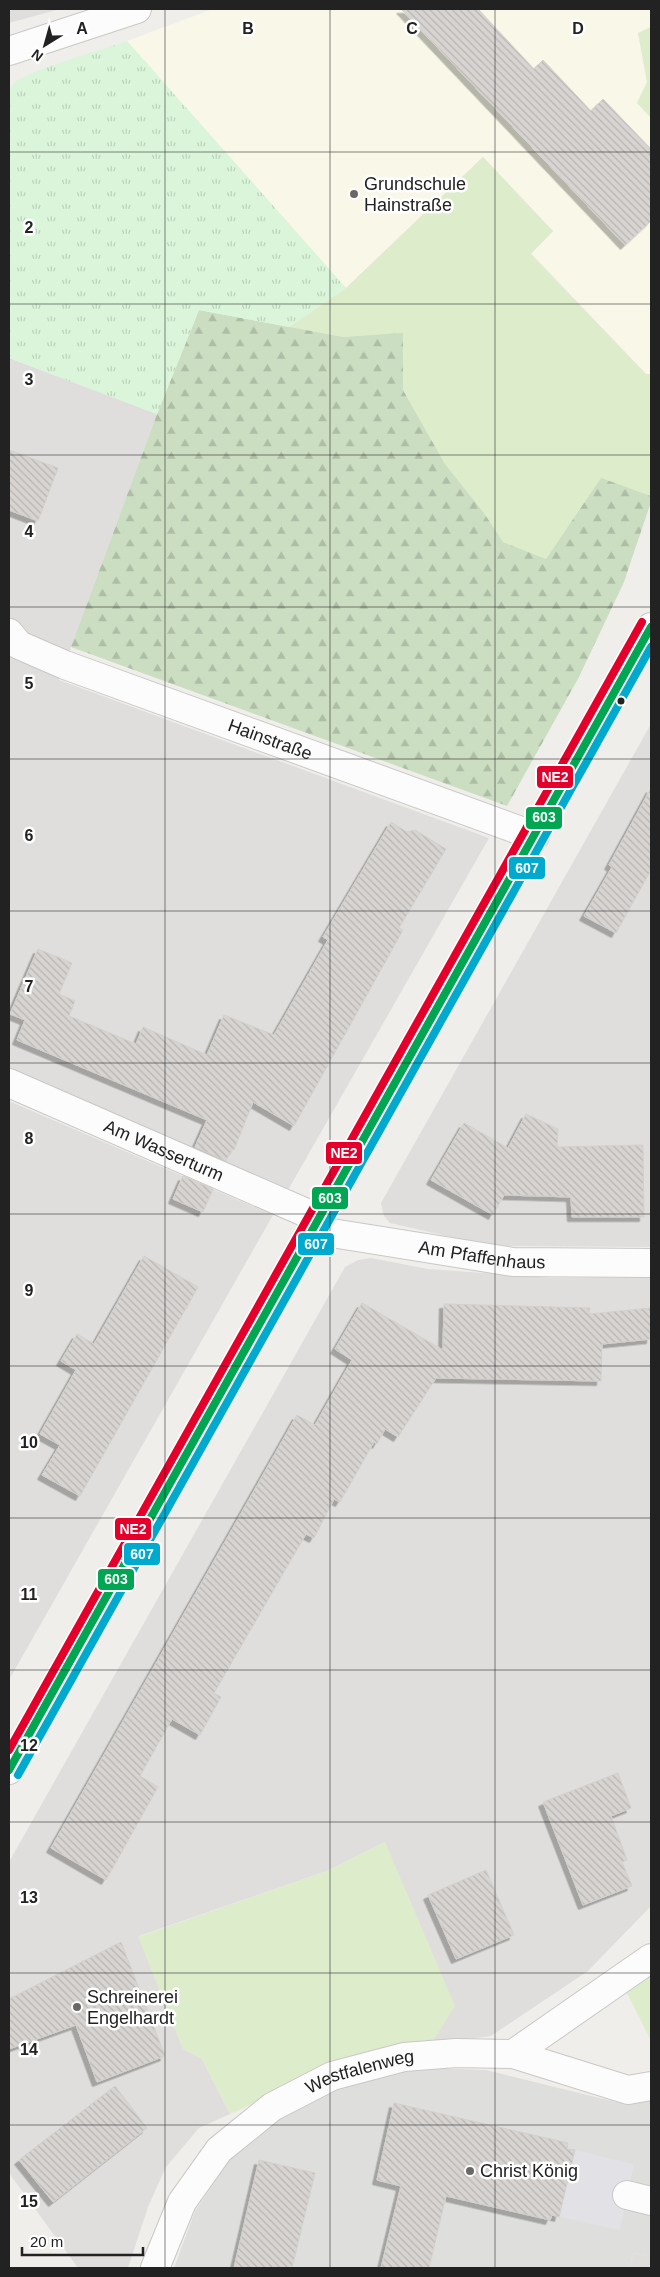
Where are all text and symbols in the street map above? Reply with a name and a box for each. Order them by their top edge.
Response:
north arrow [20,20,70,70]
text: A [76,20,88,37]
text: B [242,20,254,37]
text: C [406,20,418,37]
text: D [572,20,584,37]
text: N [28,46,46,65]
place label: Grundschule Hainstraße [364,174,466,215]
marker: Grundschule Hainstraße [348,188,360,200]
text: 2 [25,219,34,236]
text: 3 [25,371,34,388]
text: 4 [25,523,34,540]
text: 5 [25,675,34,692]
unlabelled marker [616,696,626,706]
street label: Hainstraße [225,715,315,764]
line badge: NE2 [536,765,574,789]
text: NE2 [541,769,569,785]
line badge: 603 [525,806,563,830]
text: 603 [532,809,556,825]
text: 6 [25,827,34,844]
line badge: 607 [508,856,546,880]
text: 607 [515,860,539,876]
text: 7 [25,978,34,995]
street label: Am Wasserturm [101,1116,227,1186]
text: 8 [25,1130,34,1147]
line badge: NE2 [325,1141,363,1165]
text: NE2 [330,1145,358,1161]
line badge: 603 [311,1186,349,1210]
text: 603 [318,1190,342,1206]
line badge: 607 [297,1232,335,1256]
text: 607 [304,1236,328,1252]
street label: Am Pfaffenhaus [417,1237,545,1272]
text: 9 [25,1282,34,1299]
text: 10 [20,1434,38,1451]
line badge: NE2 [114,1517,152,1541]
text: NE2 [119,1521,147,1537]
line badge: 607 [123,1542,161,1566]
text: 607 [130,1546,154,1562]
line badge: 603 [97,1568,135,1591]
text: 603 [104,1571,128,1587]
text: 11 [21,1586,38,1603]
text: 12 [20,1737,38,1754]
text: 13 [20,1889,38,1906]
place label: Schreinerei Engelhardt [87,1987,178,2028]
marker: Schreinerei Engelhardt [71,2001,83,2013]
text: 14 [20,2041,38,2058]
street label: Westfalenweg [302,2046,415,2098]
place label: Christ König [480,2161,578,2181]
marker: Christ König [464,2165,476,2177]
text: 15 [20,2193,38,2210]
scale bar [22,2224,144,2256]
text: 20 m [30,2233,63,2250]

